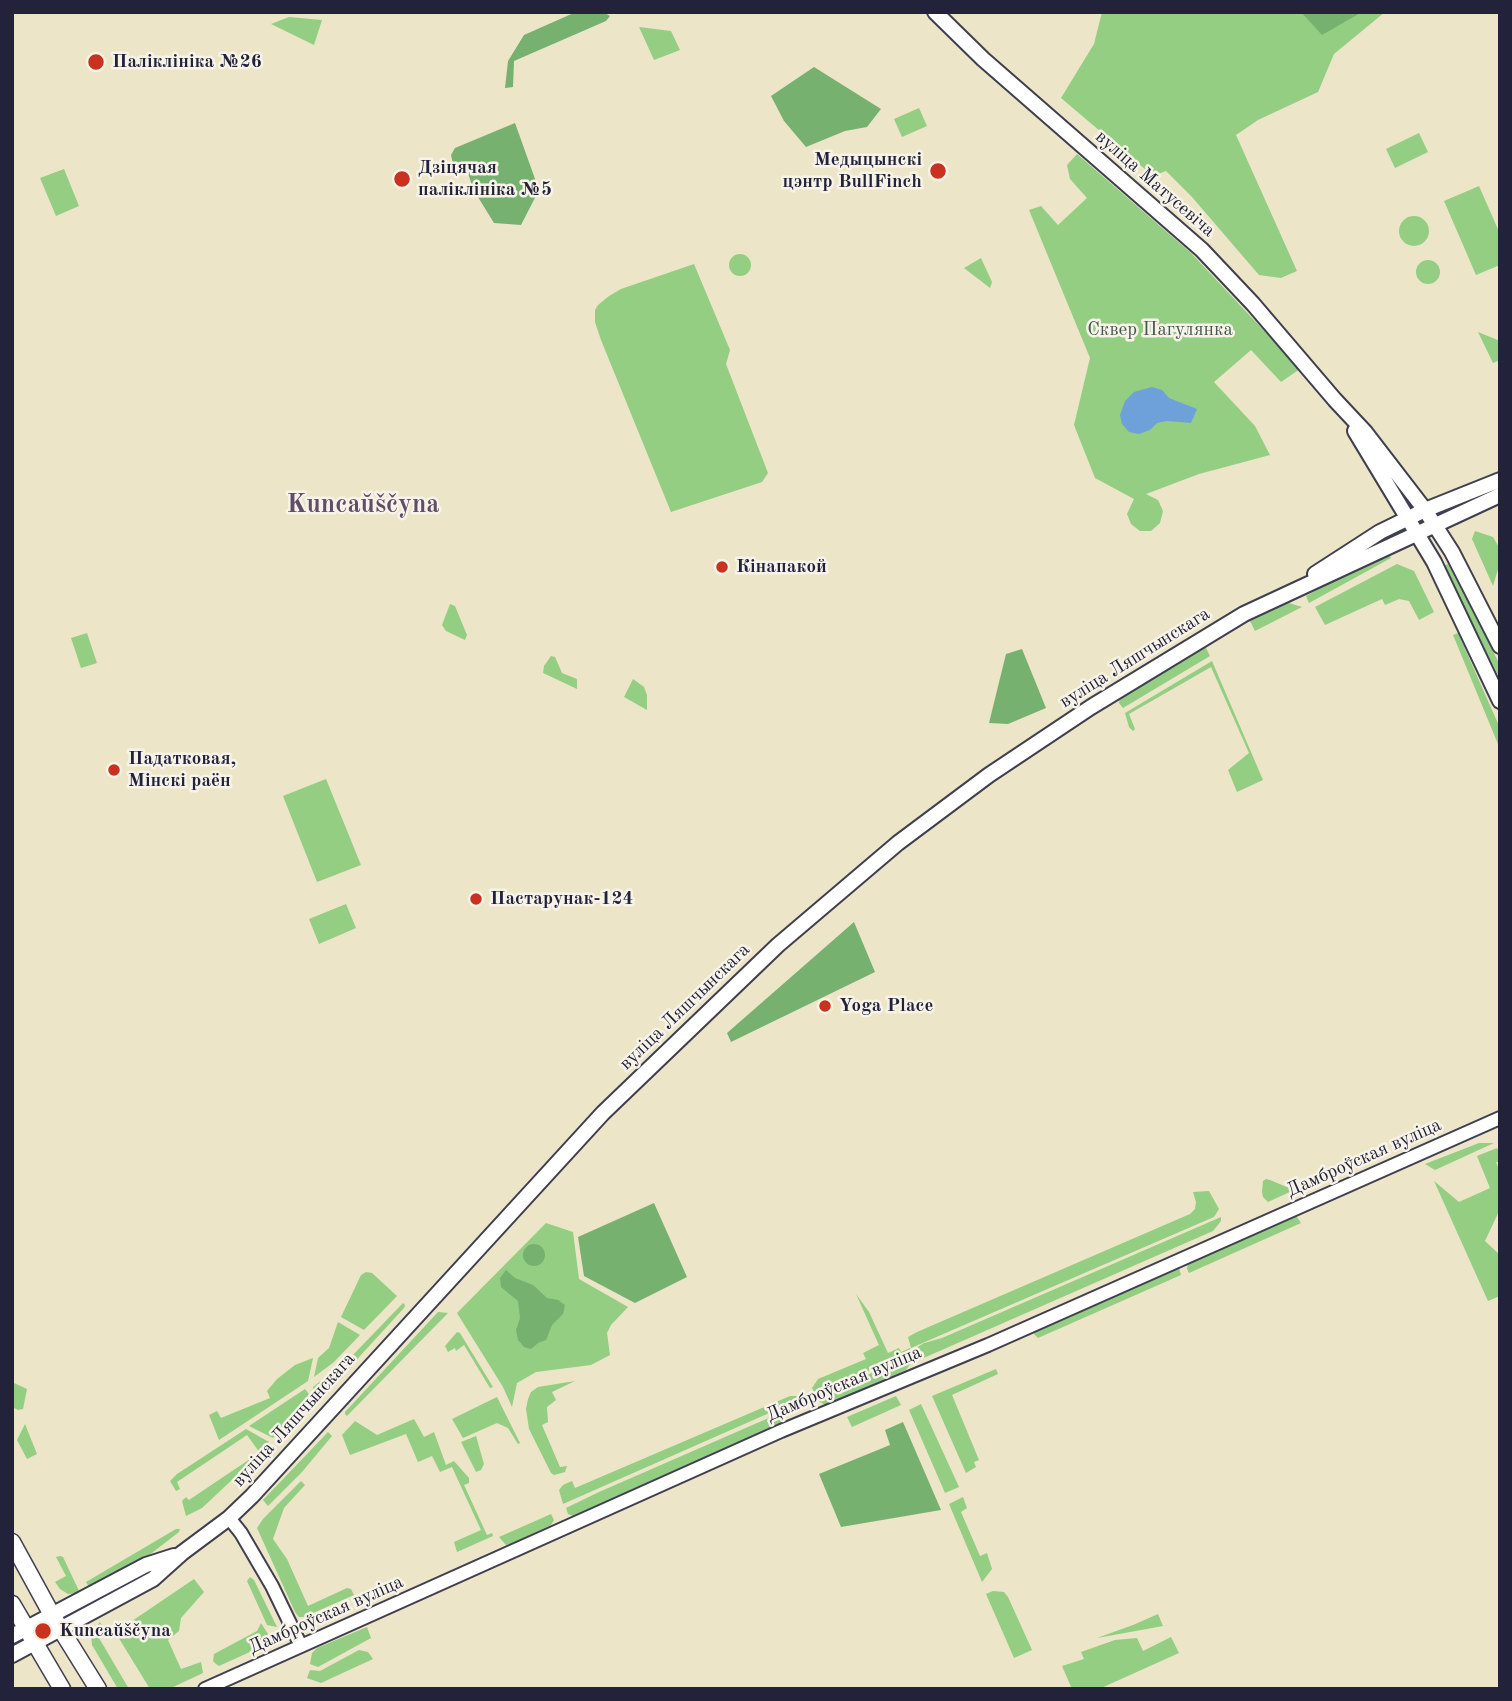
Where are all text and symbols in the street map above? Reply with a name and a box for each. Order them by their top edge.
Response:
place label: Паліклініка №26 [112,51,262,73]
marker: Паліклініка №26 [86,52,106,72]
street label: вуліца Матусевіча [1090,126,1220,242]
place label: Медыцынскі цэнтр BullFinch [783,149,922,193]
place label: Дзіцячая паліклініка №5 [418,157,552,201]
marker: Медыцынскі цэнтр BullFinch [928,161,948,181]
marker: Дзіцячая паліклініка №5 [392,169,412,189]
park label: Сквер Пагулянка [1087,319,1233,341]
district label: Kuncaŭščyna [286,489,440,521]
place label: Кінапакой [736,556,827,578]
marker: Кінапакой [714,559,730,575]
street label: вуліца Ляшчынскага [1056,603,1214,713]
place label: Падатковая, Мінскі раён [128,748,236,792]
marker: Падатковая, Мінскі раён [106,762,122,778]
place label: Пастарунак-124 [490,888,634,910]
marker: Пастарунак-124 [468,891,484,907]
street label: вуліца Ляшчынскага [615,939,755,1075]
place label: Yoga Place [839,995,933,1017]
marker: Yoga Place [817,998,833,1014]
street label: Дамброўская вуліца [1283,1114,1445,1202]
street label: Дамброўская вуліца [763,1341,925,1427]
street label: вуліца Ляшчынскага [228,1348,360,1492]
street label: Дамброўская вуліца [245,1571,407,1659]
place label: Kuncaŭščyna [59,1620,171,1642]
marker: Kuncaŭščyna [33,1621,53,1641]

